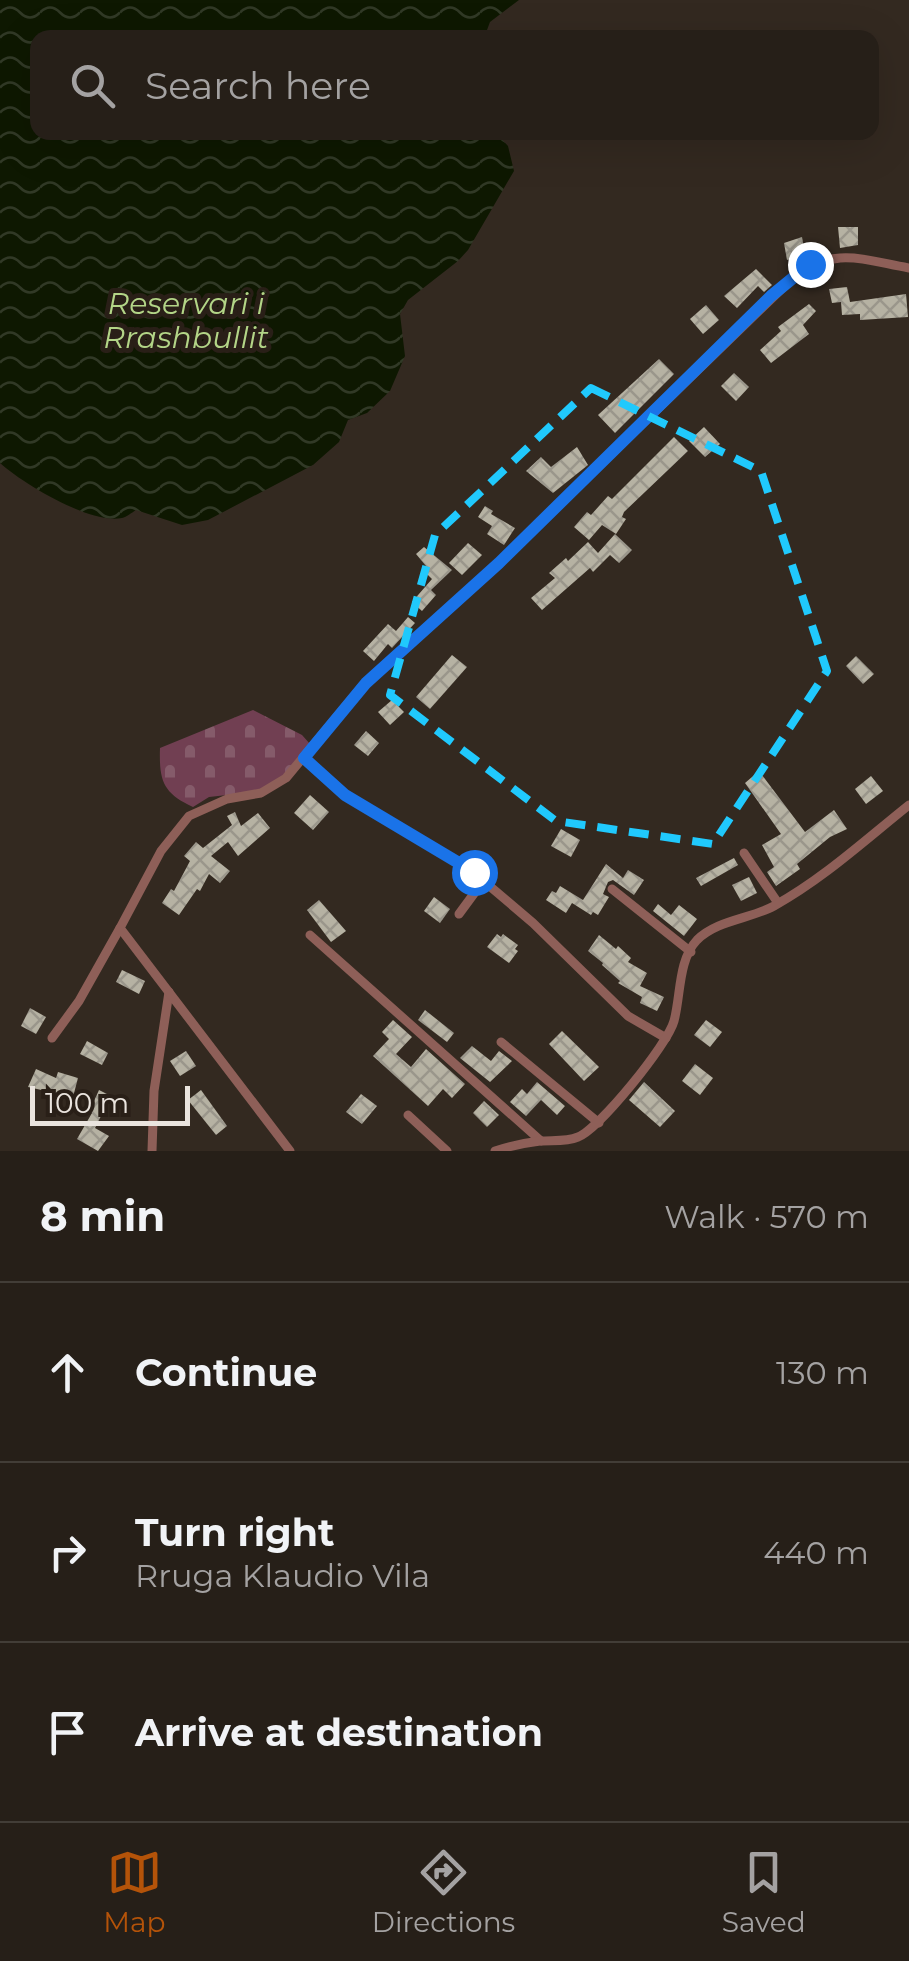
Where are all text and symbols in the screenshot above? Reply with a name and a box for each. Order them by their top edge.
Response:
search box [30,30,879,140]
icon: search [65,58,120,113]
text: Search here [145,62,371,109]
route end [788,242,834,288]
water label: Reservari i Rrashbullit [103,285,269,356]
route start [452,850,498,896]
scale bar [30,1081,190,1126]
text: 100 m [45,1086,129,1120]
text: 8 min [40,1190,165,1242]
text: Walk · 570 m [664,1197,869,1236]
icon: ahead [40,1345,95,1400]
text: Continue [135,1349,317,1396]
text: 130 m [776,1353,869,1392]
text: Turn right [135,1509,334,1556]
icon: right [40,1525,95,1580]
text: 440 m [763,1533,869,1572]
text: Rruga Klaudio Vila [135,1556,430,1595]
icon: arrive [40,1705,95,1760]
text: Arrive at destination [135,1709,543,1756]
tab: Map [103,1845,165,1939]
tab: Directions [372,1845,515,1939]
tab: Saved [722,1845,806,1939]

